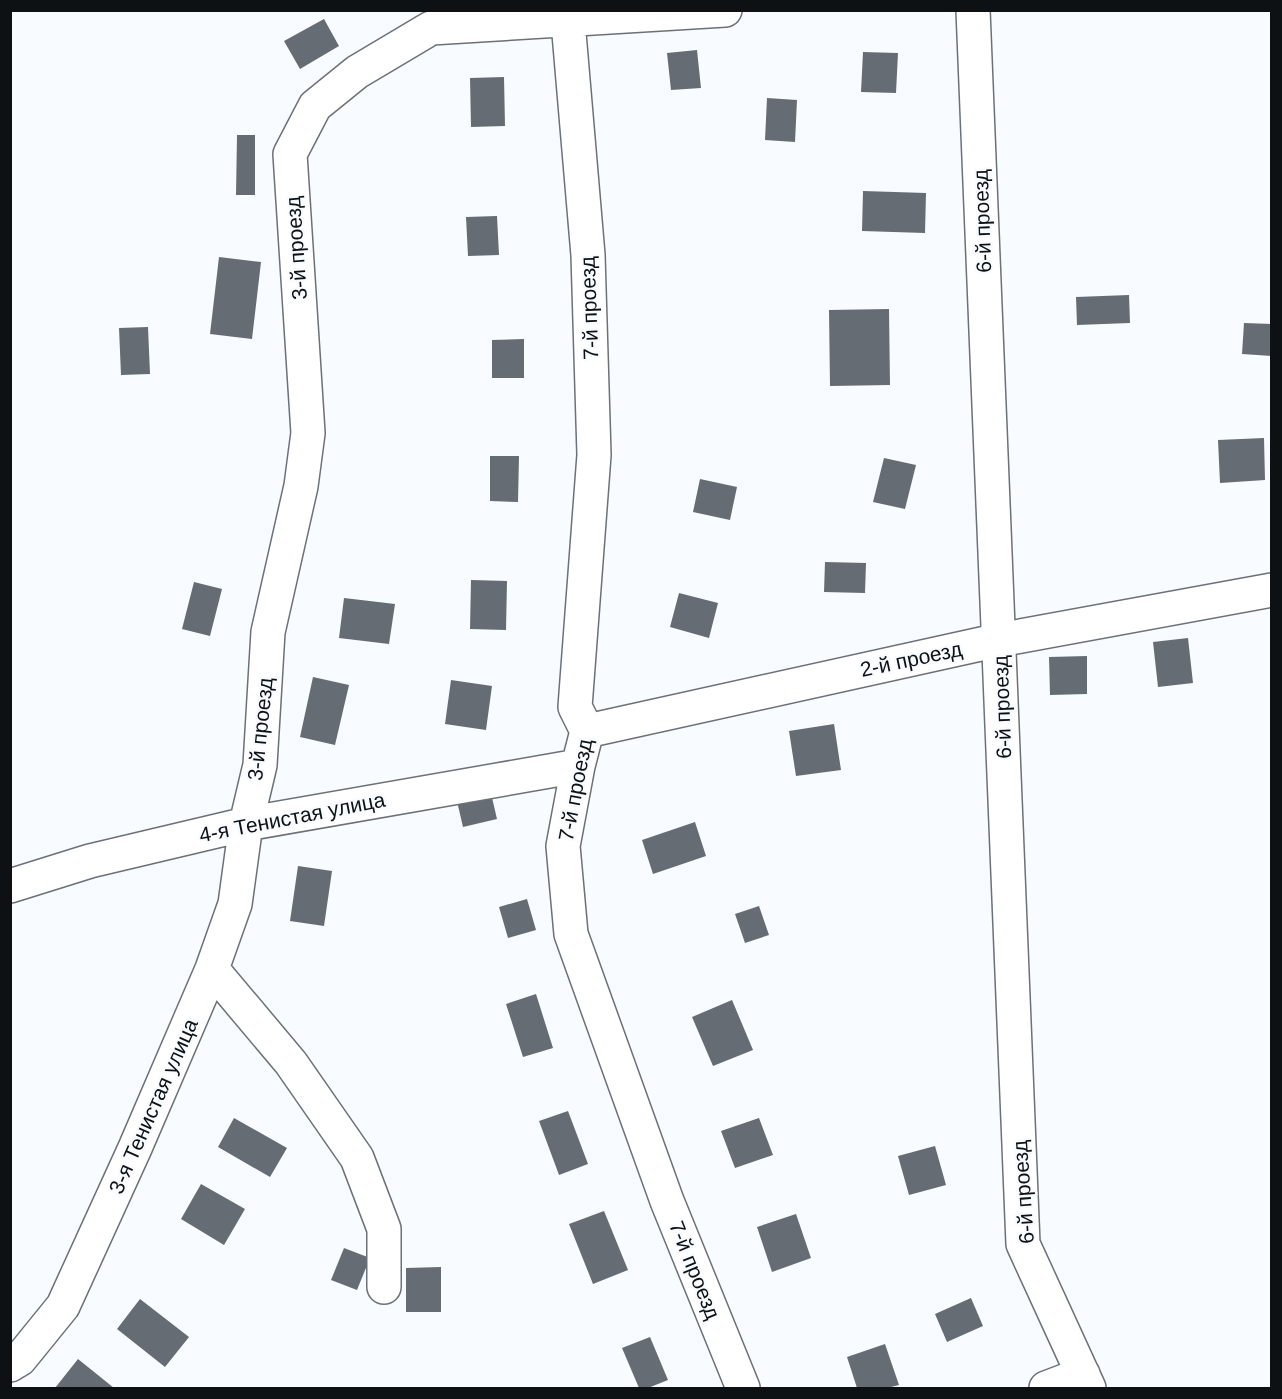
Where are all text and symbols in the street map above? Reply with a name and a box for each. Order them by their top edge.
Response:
street label: 6-й проезд [969,169,995,273]
street label: 3-й проезд [281,196,311,300]
street label: 7-й проезд [576,256,602,360]
street label: 2-й проезд [858,637,964,681]
street label: 6-й проезд [989,655,1015,759]
street label: 3-й проезд [243,676,277,782]
street label: 7-й проезд [554,737,596,843]
street label: 4-я Тенистая улица [197,788,387,846]
street label: 3-я Тенистая улица [104,1015,202,1197]
street label: 6-й проезд [1008,1140,1038,1244]
street label: 7-й проезд [665,1218,725,1322]

